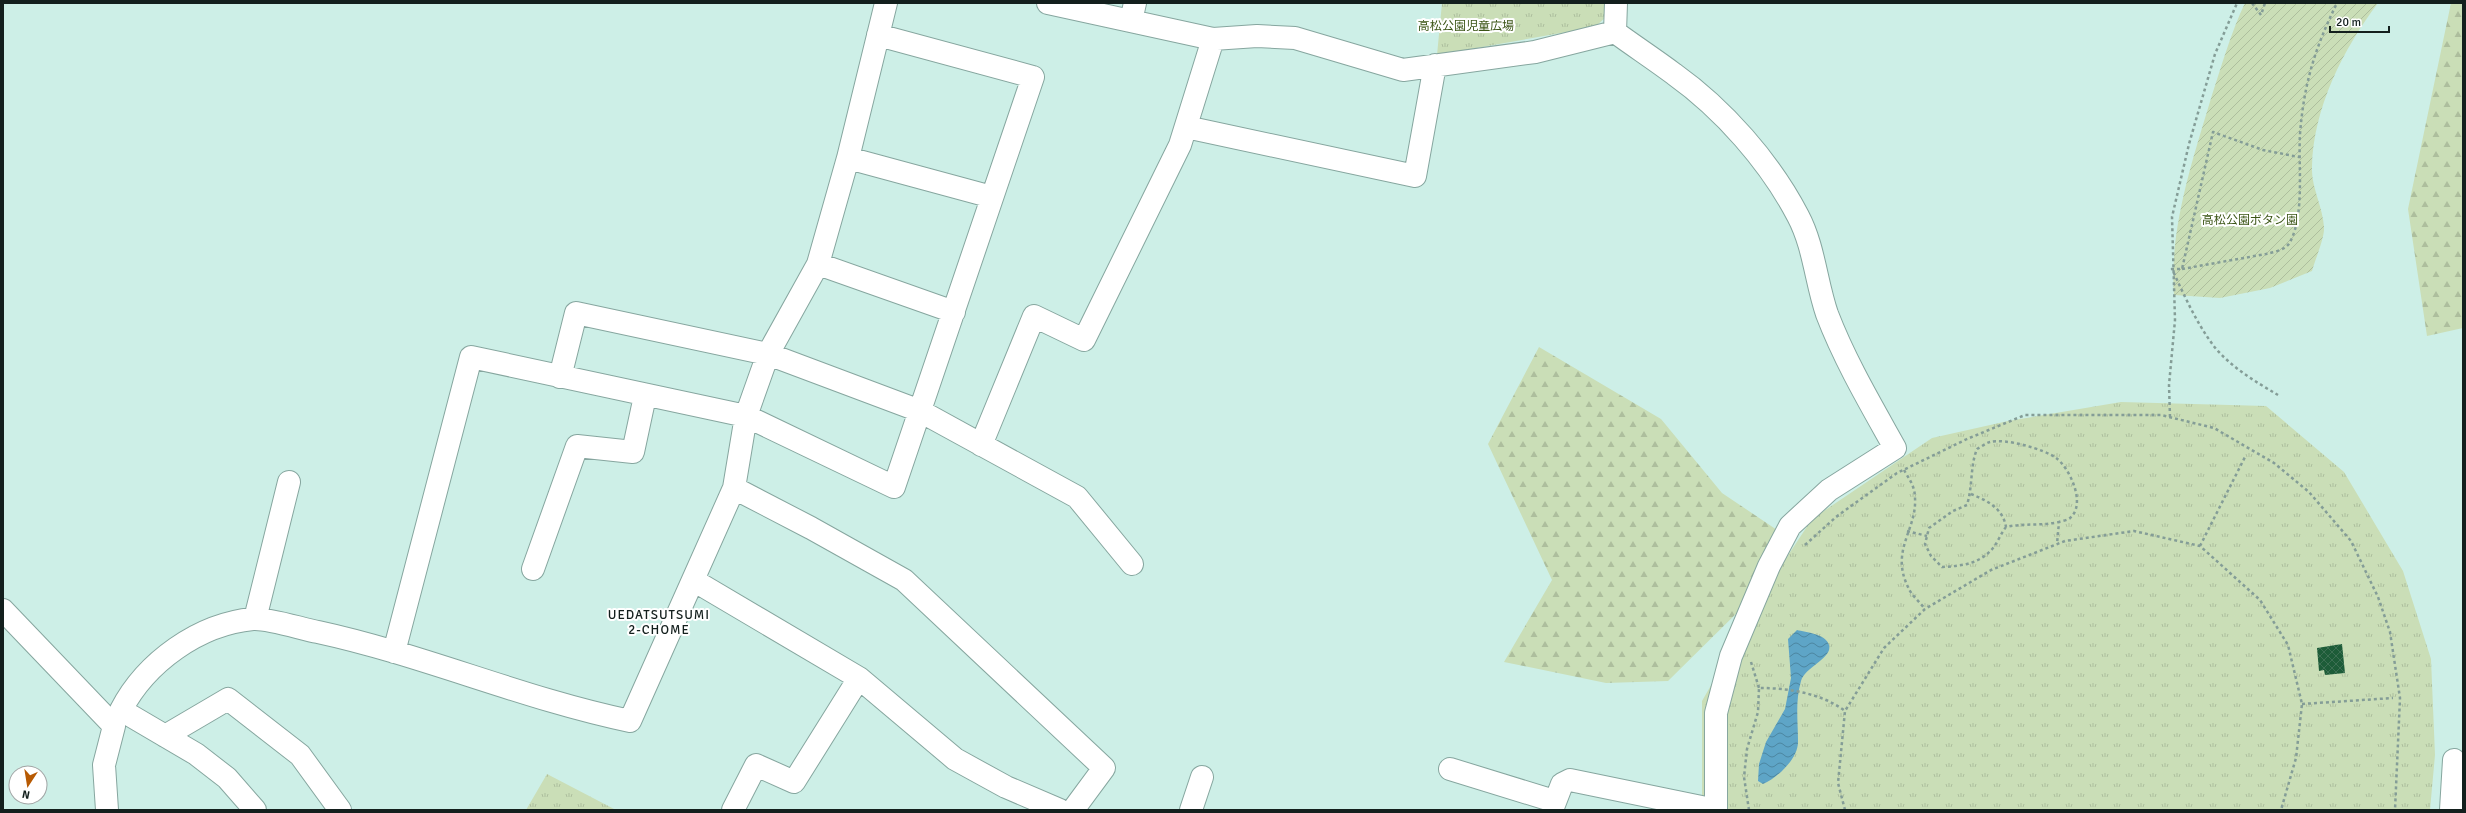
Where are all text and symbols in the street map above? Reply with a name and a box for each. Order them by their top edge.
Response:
scale bar [2330,8,2389,34]
text: 20 m [2336,15,2361,30]
park label: 高松公園児童広場 [1418,19,1514,34]
park label: 高松公園ボタン園 [2202,213,2298,228]
district label: UEDATSUTSUMI 2-CHOME [608,607,710,638]
north arrow [8,765,48,805]
text: N [21,787,31,801]

